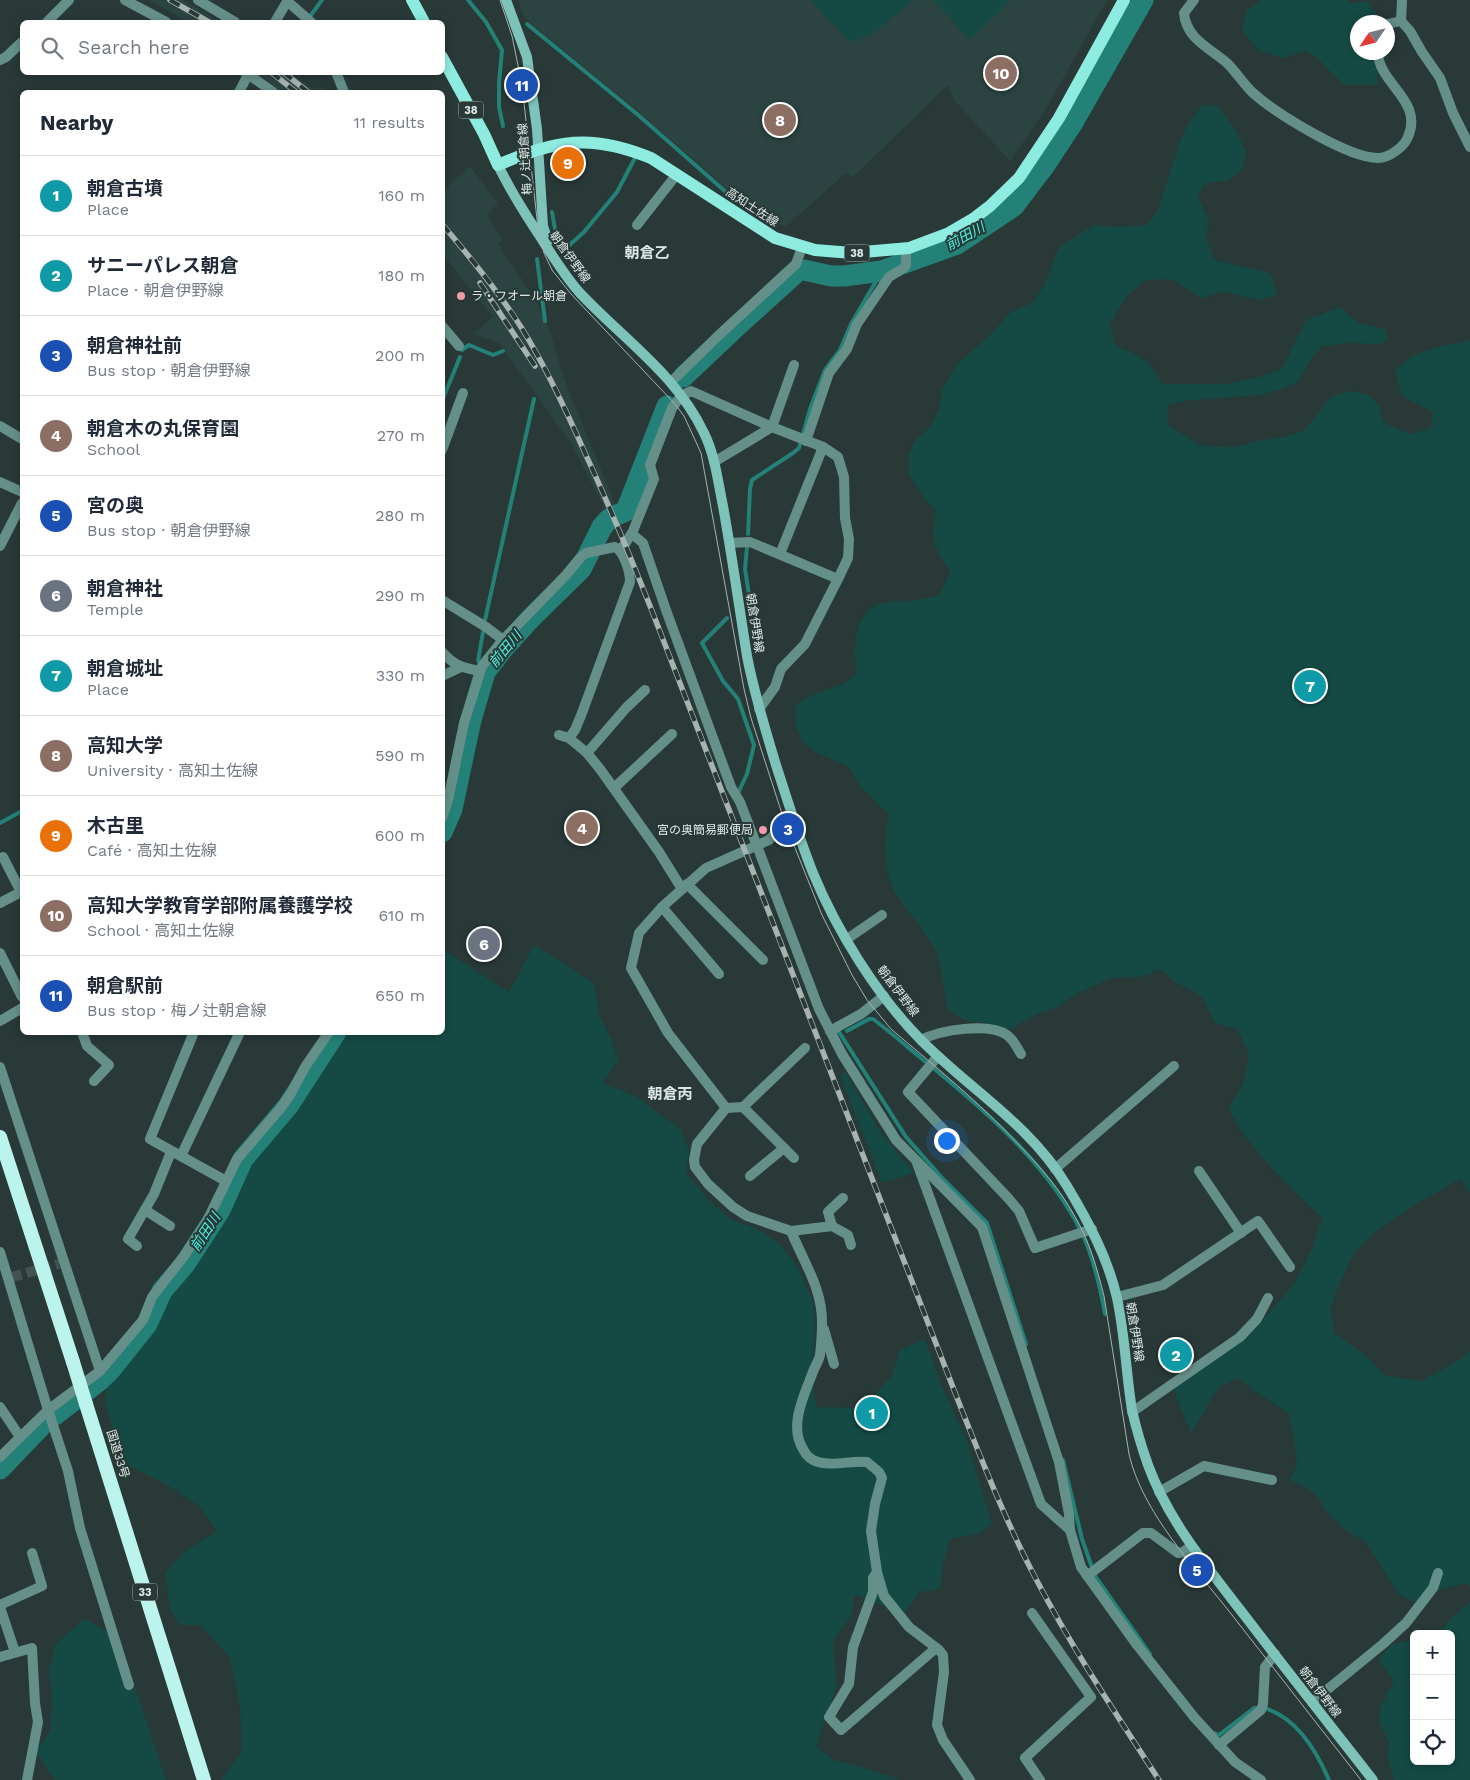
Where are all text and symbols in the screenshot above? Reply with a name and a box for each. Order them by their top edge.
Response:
north arrow [1350,15,1395,60]
search box [20,20,445,75]
icon: search [38,34,66,62]
text: Search here [78,36,189,59]
pin: 10 [985,54,1017,92]
pin: 11 [506,66,538,104]
pin: 8 [764,101,796,139]
road number: 38 [458,102,484,118]
text: Nearby [40,110,113,135]
text: 11 results [354,113,425,132]
street label: 梅ノ辻朝倉線 [516,123,534,195]
pin: 9 [552,144,584,182]
text: 朝倉古墳 [87,177,163,200]
street label: 高知土佐線 [723,185,781,229]
text: 1 [53,186,59,205]
text: 160 m [378,186,425,205]
text: Place [87,200,129,219]
water label: 前田川 [943,218,989,253]
street label: 朝倉伊野線 [547,229,593,285]
district label: 朝倉乙 [624,244,670,262]
road number: 38 [844,244,870,262]
text: サニーパレス朝倉 [87,254,239,277]
text: 2 [51,266,61,285]
text: 180 m [378,266,425,285]
text: Place · 朝倉伊野線 [87,281,223,300]
place label: ラ・フオール朝倉 [471,289,567,303]
marker: ラ・フオール朝倉 [455,290,467,302]
text: 朝倉神社前 [87,334,182,357]
text: 3 [51,346,61,365]
text: 200 m [375,346,425,365]
text: Bus stop · 朝倉伊野線 [87,361,251,380]
text: 朝倉木の丸保育園 [87,417,239,440]
text: 4 [51,426,61,445]
text: 270 m [377,426,425,445]
text: School [87,440,140,459]
text: 宮の奥 [87,494,144,517]
text: 5 [51,506,61,525]
text: 280 m [375,506,425,525]
text: Bus stop · 朝倉伊野線 [87,521,251,540]
text: 朝倉神社 [87,577,163,600]
text: 6 [51,586,61,605]
text: 290 m [375,586,425,605]
street label: 朝倉伊野線 [743,592,767,654]
text: Temple [87,600,144,619]
water label: 前田川 [485,626,526,670]
text: 朝倉城址 [87,657,163,680]
text: 7 [51,666,61,685]
text: 330 m [376,666,425,685]
pin: 7 [1294,667,1326,705]
text: Place [87,680,129,699]
text: 高知大学 [87,734,163,757]
text: 8 [51,746,61,765]
text: 590 m [375,746,425,765]
text: University · 高知土佐線 [87,761,258,780]
pin: 4 [566,809,598,847]
pin: 3 [772,810,804,848]
text: 木古里 [87,814,144,837]
place label: 宮の奥簡易郵便局 [657,823,753,837]
marker: 宮の奥簡易郵便局 [757,824,769,836]
text: 9 [51,826,61,845]
text: 600 m [375,826,425,845]
text: Café · 高知土佐線 [87,841,217,860]
text: 高知大学教育学部附属養護学校 [87,894,353,917]
text: 10 [47,906,65,925]
text: 610 m [378,906,425,925]
text: School · 高知土佐線 [87,921,234,940]
pin: 6 [468,925,500,963]
street label: 朝倉伊野線 [874,963,922,1019]
text: 朝倉駅前 [87,974,163,997]
text: 11 [49,986,63,1005]
text: 650 m [375,986,425,1005]
text: Bus stop · 梅ノ辻朝倉線 [87,1001,267,1020]
district label: 朝倉丙 [647,1085,693,1103]
your location [934,1128,960,1154]
water label: 前田川 [187,1208,224,1254]
street label: 朝倉伊野線 [1123,1301,1147,1363]
pin: 2 [1160,1336,1192,1374]
pin: 1 [856,1394,888,1432]
street label: 国道33号 [104,1428,132,1480]
pin: 5 [1181,1551,1213,1589]
road number: 33 [132,1584,158,1600]
map controls [1410,1630,1455,1765]
button: + [1410,1630,1455,1675]
street label: 朝倉伊野線 [1296,1664,1344,1720]
button: − [1410,1675,1455,1720]
button: locate [1410,1720,1455,1765]

